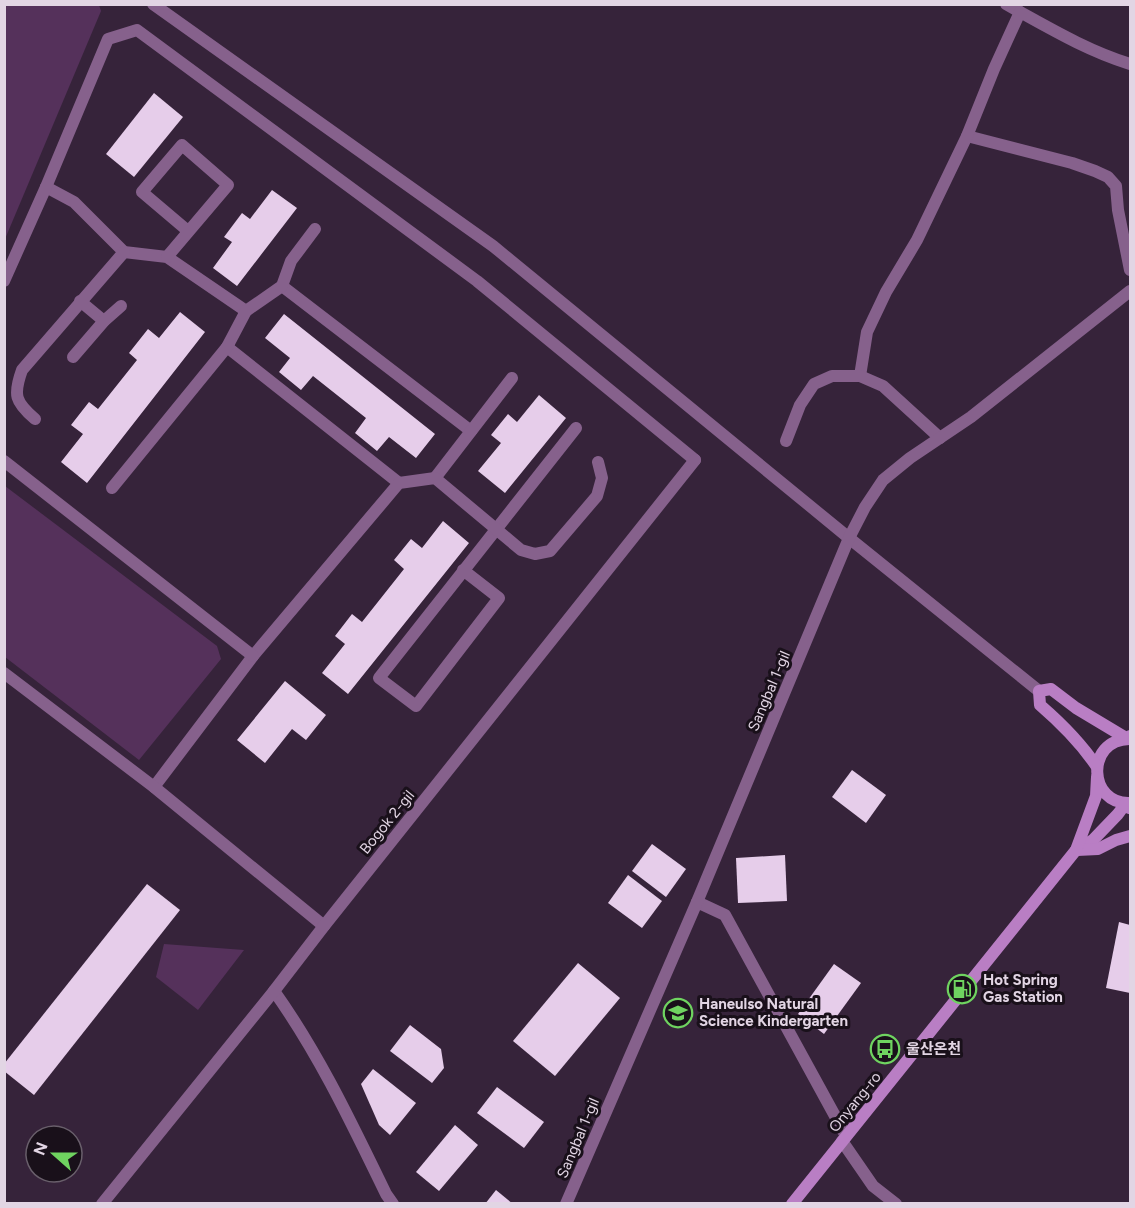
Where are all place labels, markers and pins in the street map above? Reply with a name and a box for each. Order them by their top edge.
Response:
place label: Hot Spring Gas Station [983,971,1063,1006]
fuel station icon: Hot Spring Gas Station [946,973,978,1005]
place label: Haneulso Natural Science Kindergarten [699,995,848,1030]
school or university icon: Haneulso Natural Science Kindergarten [662,997,694,1029]
bus stop icon: 울산온천 [869,1033,901,1065]
place label: 울산온천 [906,1040,961,1058]

